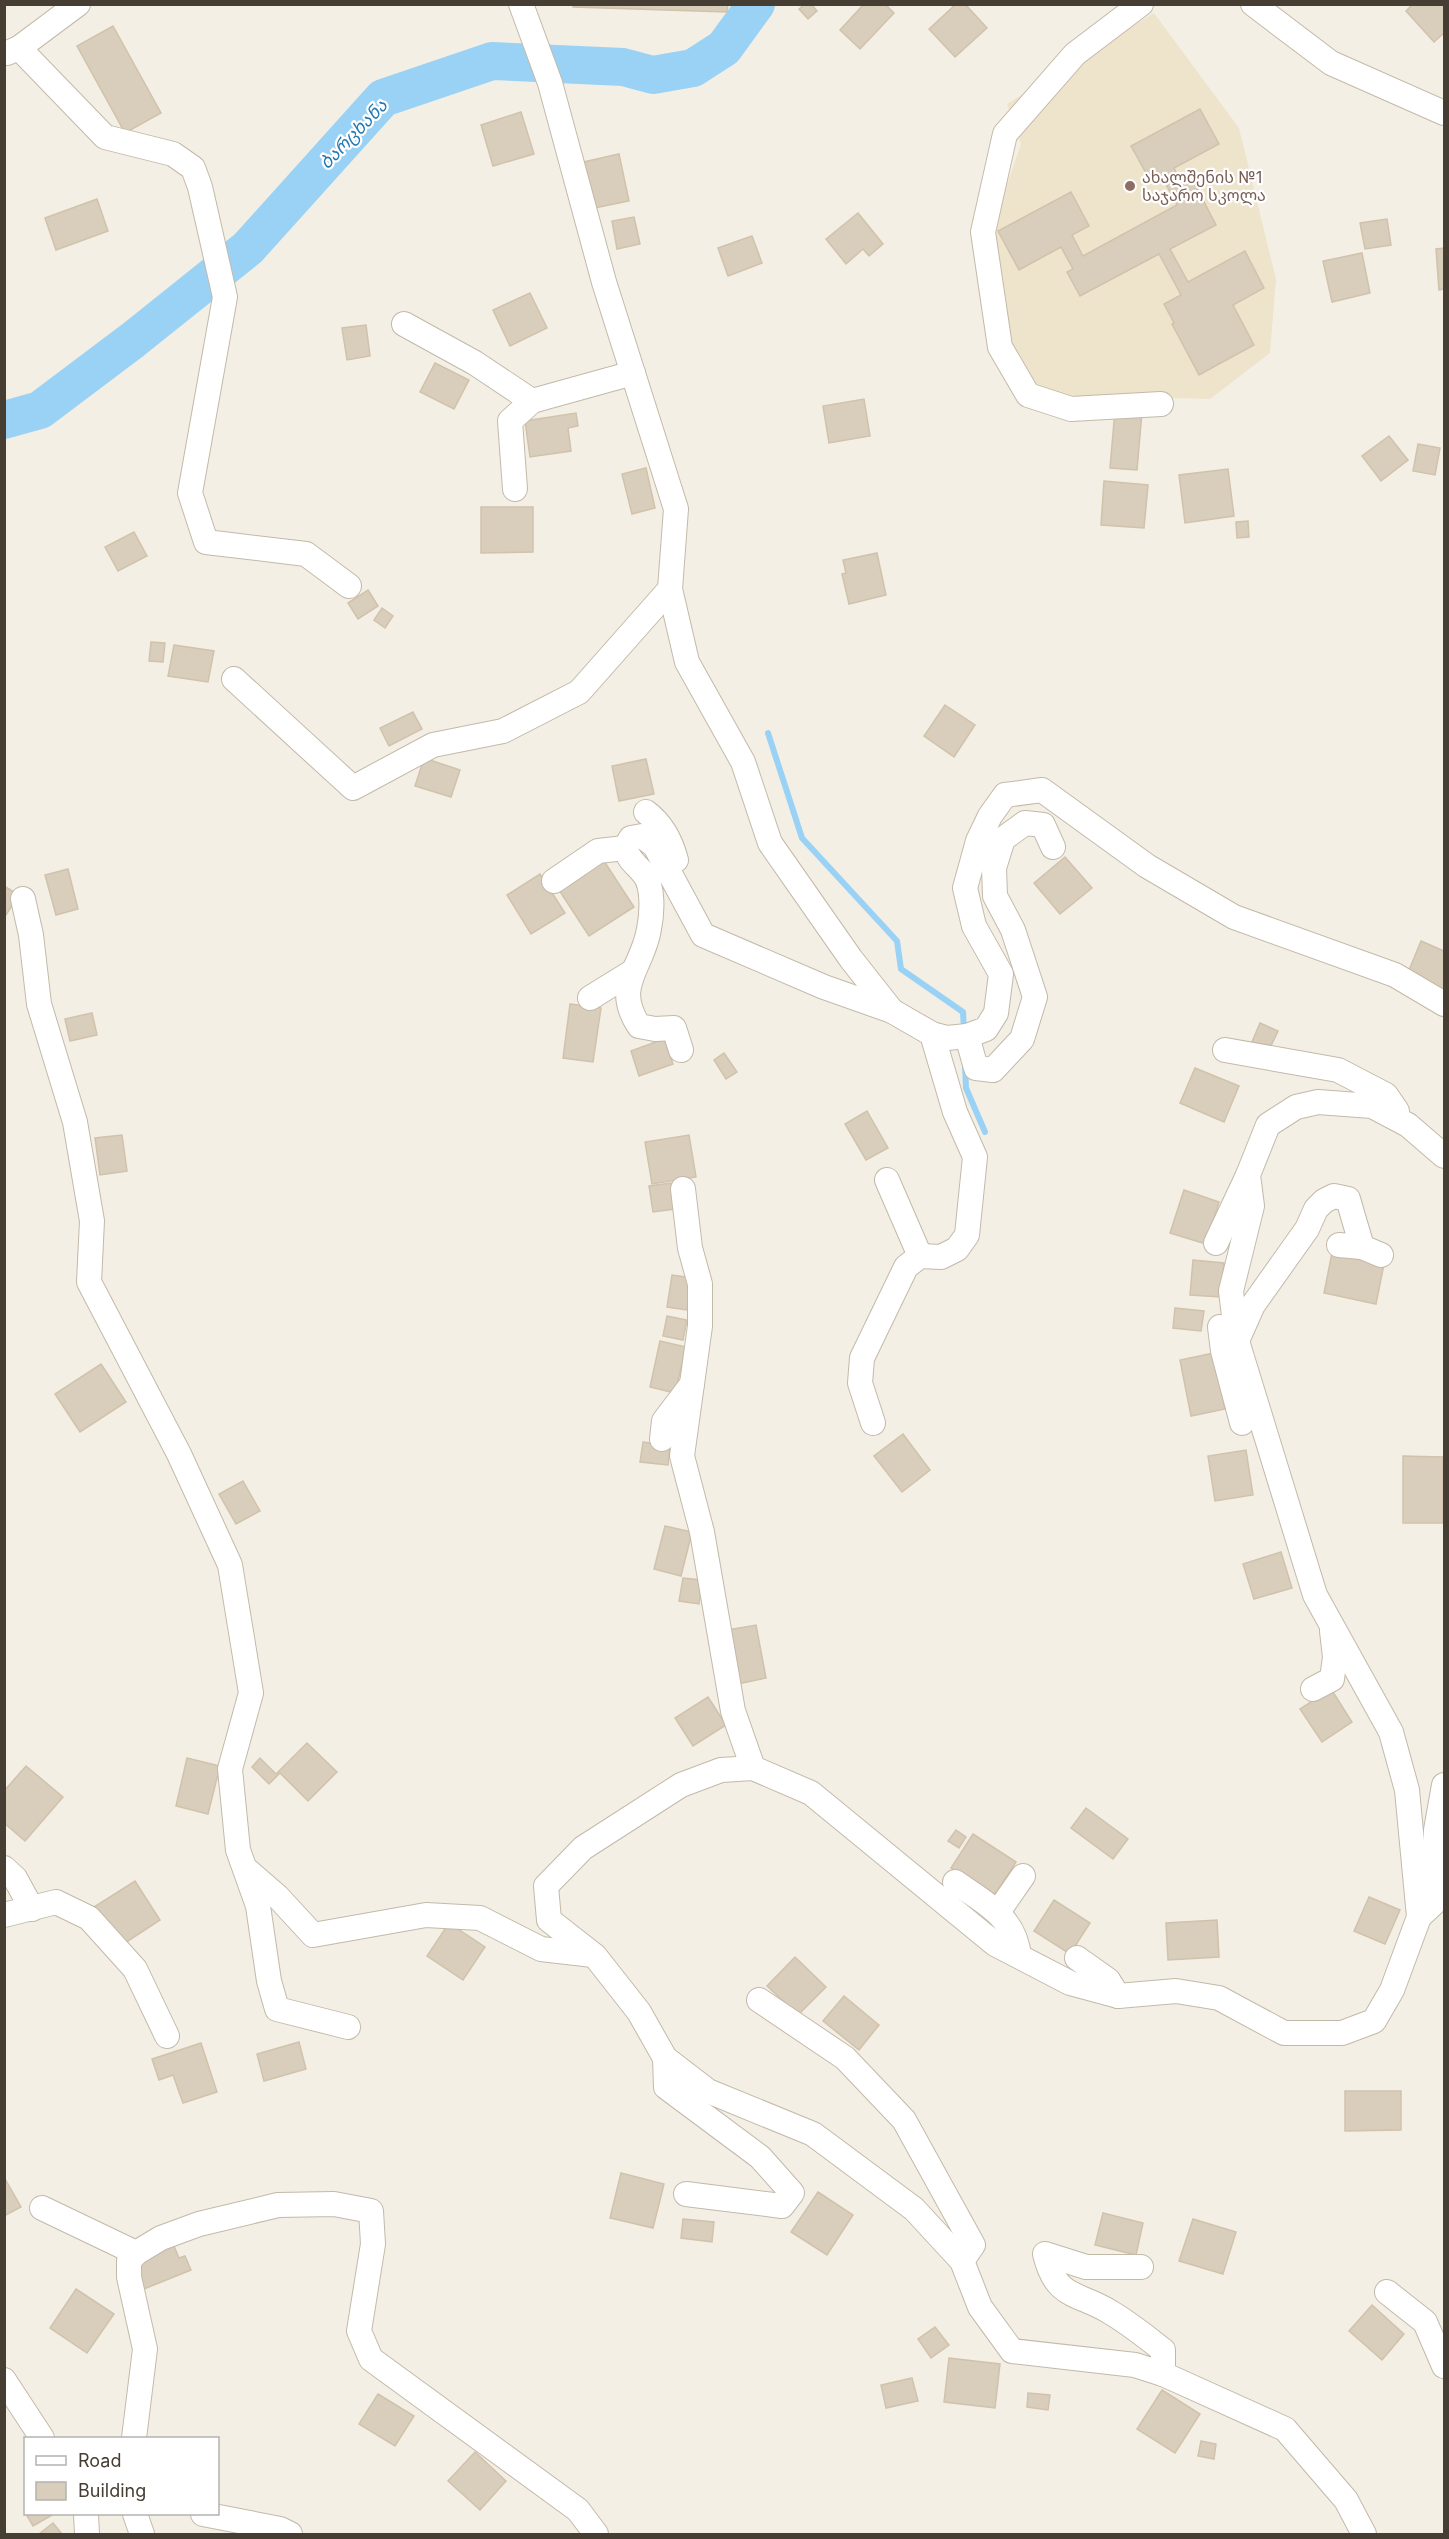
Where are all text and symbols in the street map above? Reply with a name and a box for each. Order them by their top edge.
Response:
water label: ბარცხანა [315,95,392,174]
place label: ახალშენის №1 საჯარო სკოლა [1142,167,1266,206]
marker: ახალშენის №1 საჯარო სკოლა [1123,179,1137,193]
legend [24,2437,219,2515]
text: Road [78,2450,121,2471]
text: Building [78,2480,146,2501]

